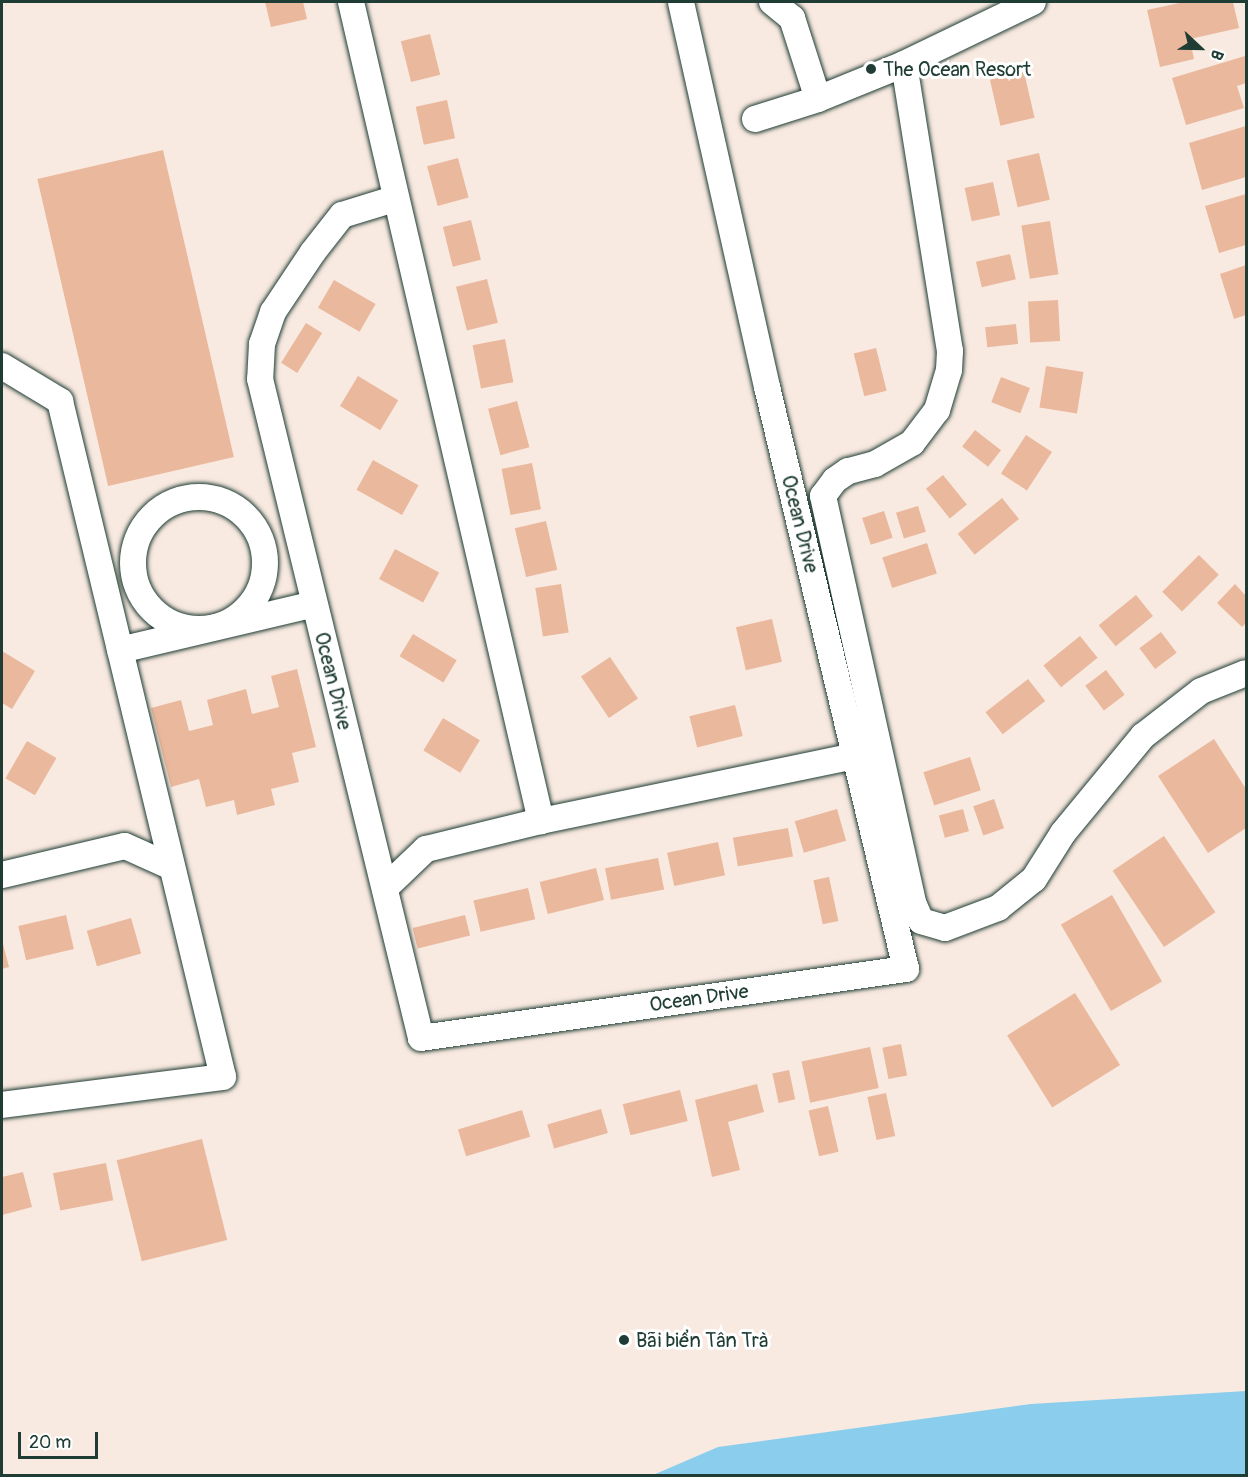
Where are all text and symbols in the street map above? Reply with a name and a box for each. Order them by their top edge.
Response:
north arrow [1170,18,1230,78]
text: B [1206,47,1228,63]
place label: The Ocean Resort [883,57,1031,81]
marker: The Ocean Resort [864,62,878,76]
street label: Ocean Drive [776,473,824,575]
street label: Ocean Drive [309,630,357,732]
street label: Ocean Drive [648,979,750,1017]
place label: Bãi biển Tân Trà [636,1328,768,1352]
marker: Bãi biển Tân Trà [617,1333,631,1347]
scale bar [21,1420,100,1458]
text: 20 m [29,1431,71,1454]

